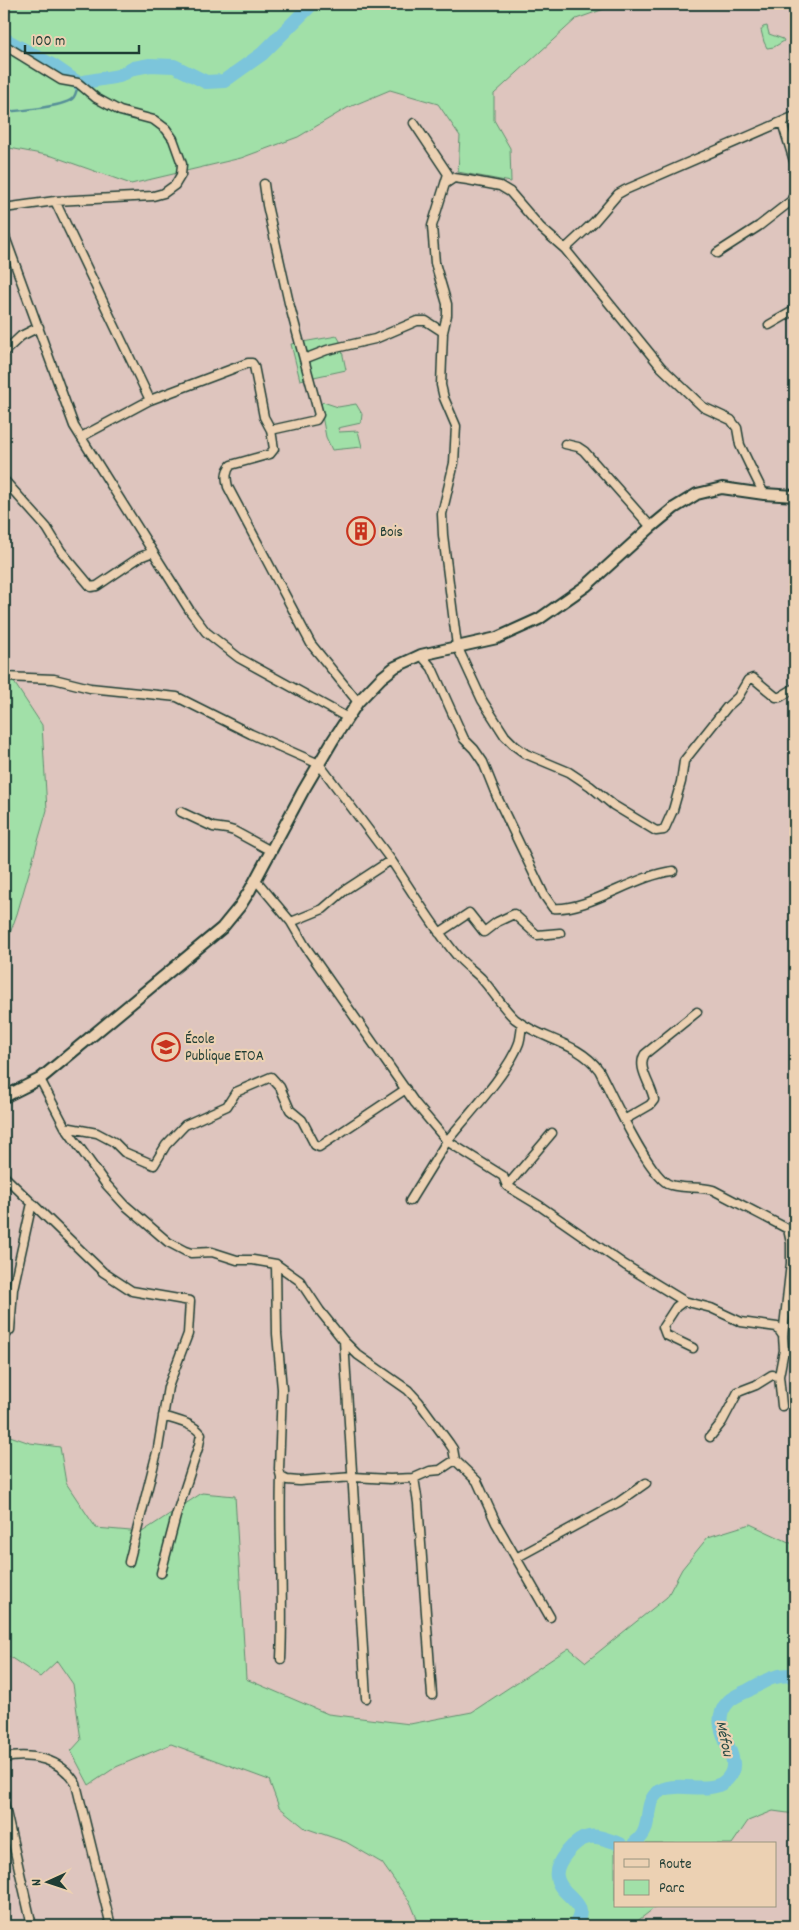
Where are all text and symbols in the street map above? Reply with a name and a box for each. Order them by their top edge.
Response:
scale bar [25,22,139,54]
text: 100 m [32,31,65,53]
building icon: Bois [346,516,376,546]
place label: Bois [380,522,403,544]
place label: École Publique ETOA [185,1029,264,1068]
school or university icon: École Publique ETOA [151,1032,181,1062]
water label: Méfou [709,1719,739,1760]
legend [614,1842,776,1908]
text: Route [659,1854,692,1876]
north arrow [22,1858,72,1908]
text: Parc [659,1878,684,1900]
text: N [27,1879,47,1887]

